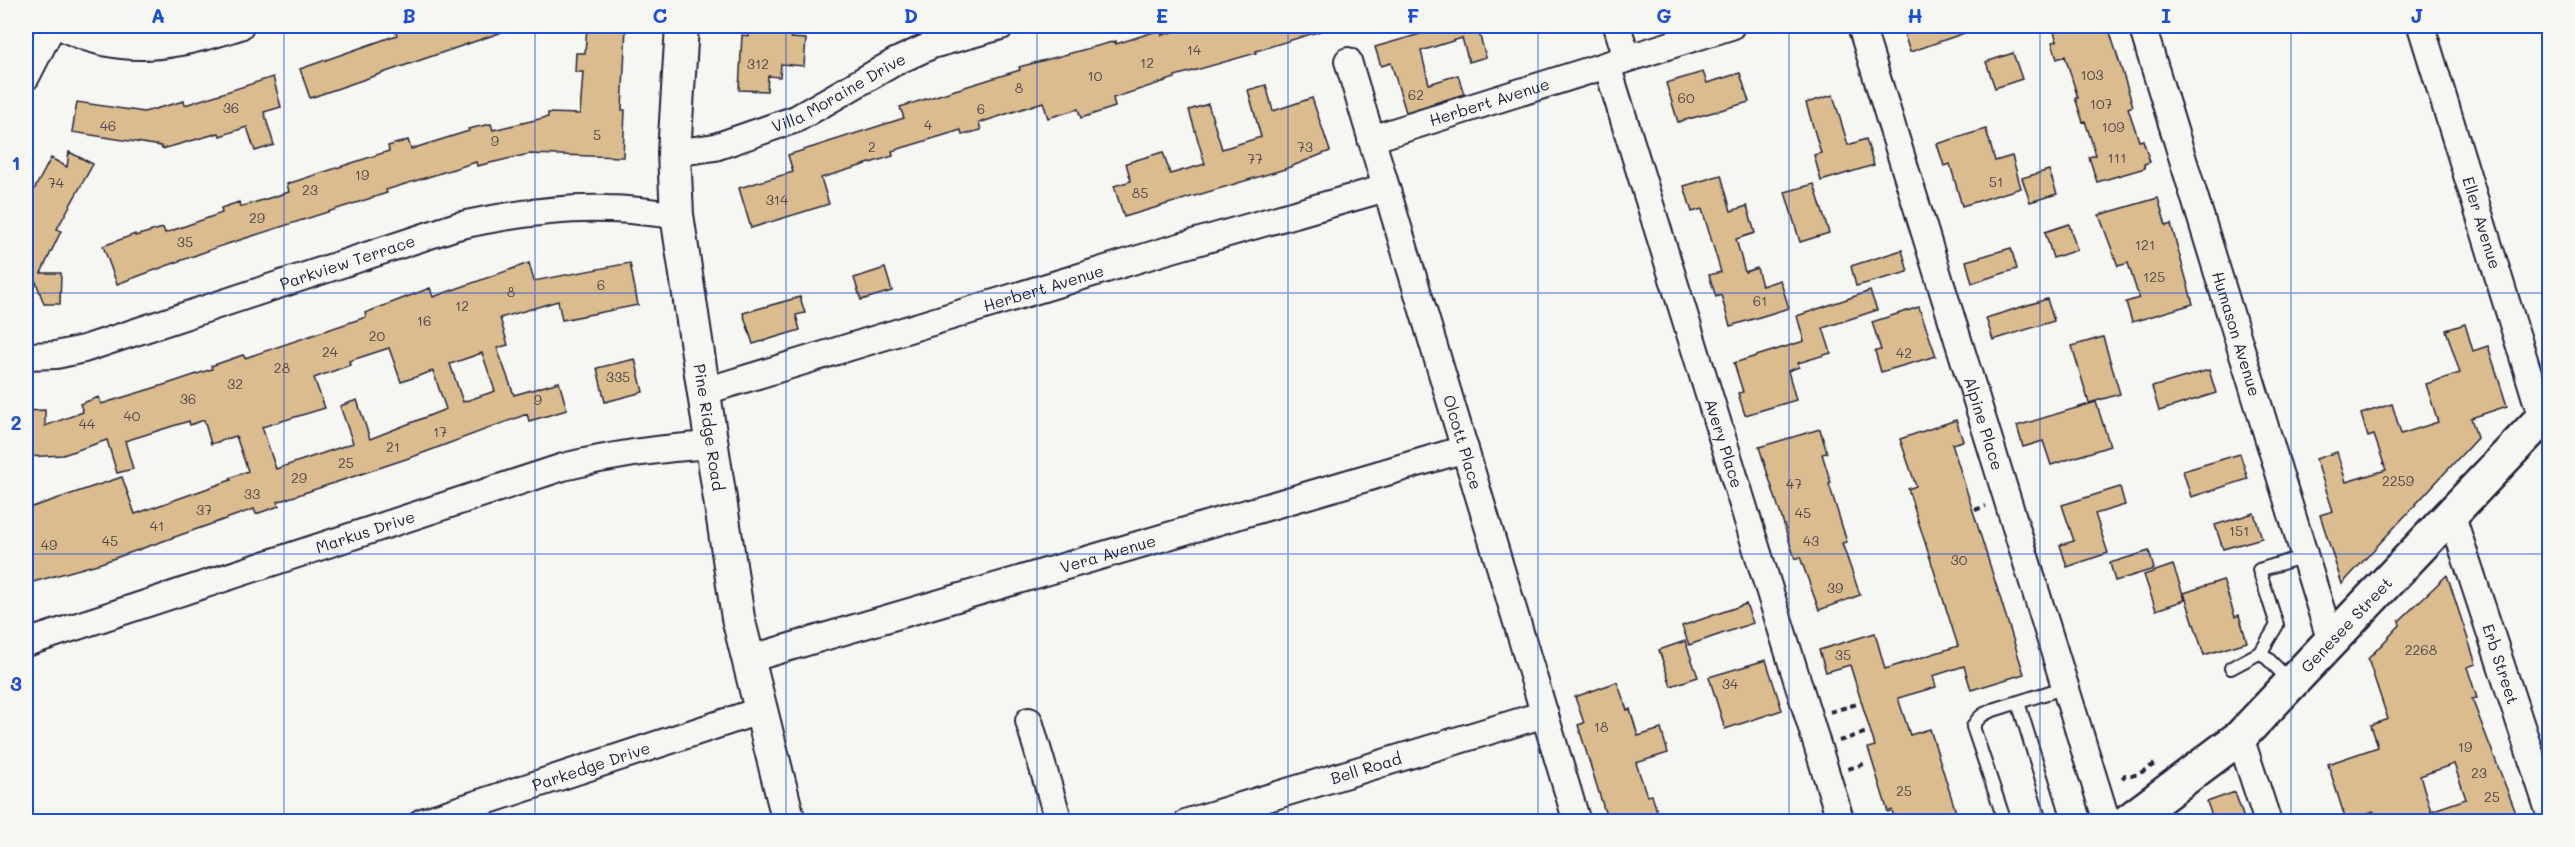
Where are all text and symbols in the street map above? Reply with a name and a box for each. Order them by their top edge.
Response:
text: A [151,2,165,28]
text: B [402,2,416,28]
text: C [653,2,668,28]
text: D [904,2,918,28]
text: E [1156,2,1168,28]
text: F [1407,2,1420,28]
text: G [1656,2,1672,28]
text: H [1907,2,1923,28]
text: I [2161,2,2171,28]
text: J [2410,2,2424,28]
house number: 14 [1187,40,1202,59]
street label: Villa Moraine Drive [769,48,909,137]
house number: 12 [1140,53,1154,72]
house number: 312 [747,54,769,73]
house number: 103 [2080,65,2104,84]
house number: 10 [1088,66,1103,85]
street label: Herbert Avenue [1426,73,1552,130]
house number: 8 [1015,78,1023,97]
house number: 62 [1408,85,1424,104]
house number: 60 [1677,88,1695,107]
house number: 107 [2090,94,2113,113]
house number: 36 [223,98,239,117]
house number: 6 [977,99,985,118]
house number: 4 [924,115,933,134]
house number: 46 [100,116,116,135]
house number: 109 [2101,117,2125,136]
house number: 5 [593,125,601,144]
house number: 9 [491,131,499,150]
house number: 2 [868,137,876,156]
house number: 73 [1297,137,1313,156]
house number: 111 [2108,148,2126,167]
text: 1 [12,149,20,175]
house number: 77 [1247,149,1263,168]
house number: 19 [355,165,369,184]
house number: 51 [1989,172,2003,191]
house number: 74 [48,173,65,192]
street label: Eller Avenue [2458,174,2506,272]
house number: 23 [302,180,318,199]
house number: 85 [1132,183,1148,202]
house number: 314 [766,190,789,209]
house number: 29 [249,208,265,227]
street label: Parkview Terrace [277,230,418,294]
house number: 35 [177,232,193,251]
house number: 121 [2135,235,2155,254]
street label: Herbert Avenue [980,259,1106,316]
house number: 125 [2143,267,2165,286]
street label: Humason Avenue [2208,269,2266,399]
house number: 6 [597,275,605,294]
house number: 8 [507,282,515,301]
house number: 61 [1753,291,1767,310]
house number: 12 [455,296,469,315]
house number: 16 [417,311,431,330]
house number: 20 [369,326,386,345]
house number: 24 [322,342,339,361]
house number: 42 [1896,343,1912,362]
house number: 28 [274,358,290,377]
street label: Pine Ridge Road [690,362,730,492]
house number: 335 [606,367,630,386]
house number: 32 [227,374,243,393]
street label: Alpine Place [1960,374,2009,473]
house number: 36 [180,389,196,408]
house number: 9 [534,390,542,409]
street label: Olcott Place [1439,392,1487,492]
street label: Avery Place [1701,396,1748,490]
house number: 40 [124,406,141,425]
text: 2 [10,409,22,435]
house number: 44 [79,414,96,433]
house number: 17 [433,422,447,441]
house number: 21 [386,437,400,456]
house number: 25 [338,453,354,472]
house number: 29 [291,468,307,487]
house number: 2259 [2382,471,2414,490]
house number: 47 [1786,474,1802,493]
house number: 33 [244,484,260,503]
house number: 37 [196,500,212,519]
house number: 45 [1795,503,1811,522]
street label: Markus Drive [313,505,417,557]
house number: 41 [150,516,164,535]
house number: 151 [2229,521,2249,540]
street label: Vera Avenue [1057,529,1158,577]
house number: 45 [102,531,118,550]
house number: 43 [1803,531,1819,550]
house number: 49 [41,535,57,554]
house number: 30 [1951,550,1968,569]
street label: Genesee Street [2296,572,2396,677]
house number: 39 [1827,578,1843,597]
street label: Erb Street [2478,621,2524,707]
house number: 2268 [2405,640,2437,659]
house number: 35 [1835,645,1851,664]
text: 3 [10,670,22,696]
house number: 34 [1722,674,1739,693]
house number: 18 [1594,717,1608,736]
street label: Parkedge Drive [529,737,653,795]
house number: 19 [2458,737,2472,756]
street label: Bell Road [1328,747,1404,788]
house number: 23 [2471,763,2487,782]
house number: 25 [1896,781,1912,800]
house number: 25 [2484,787,2500,806]

